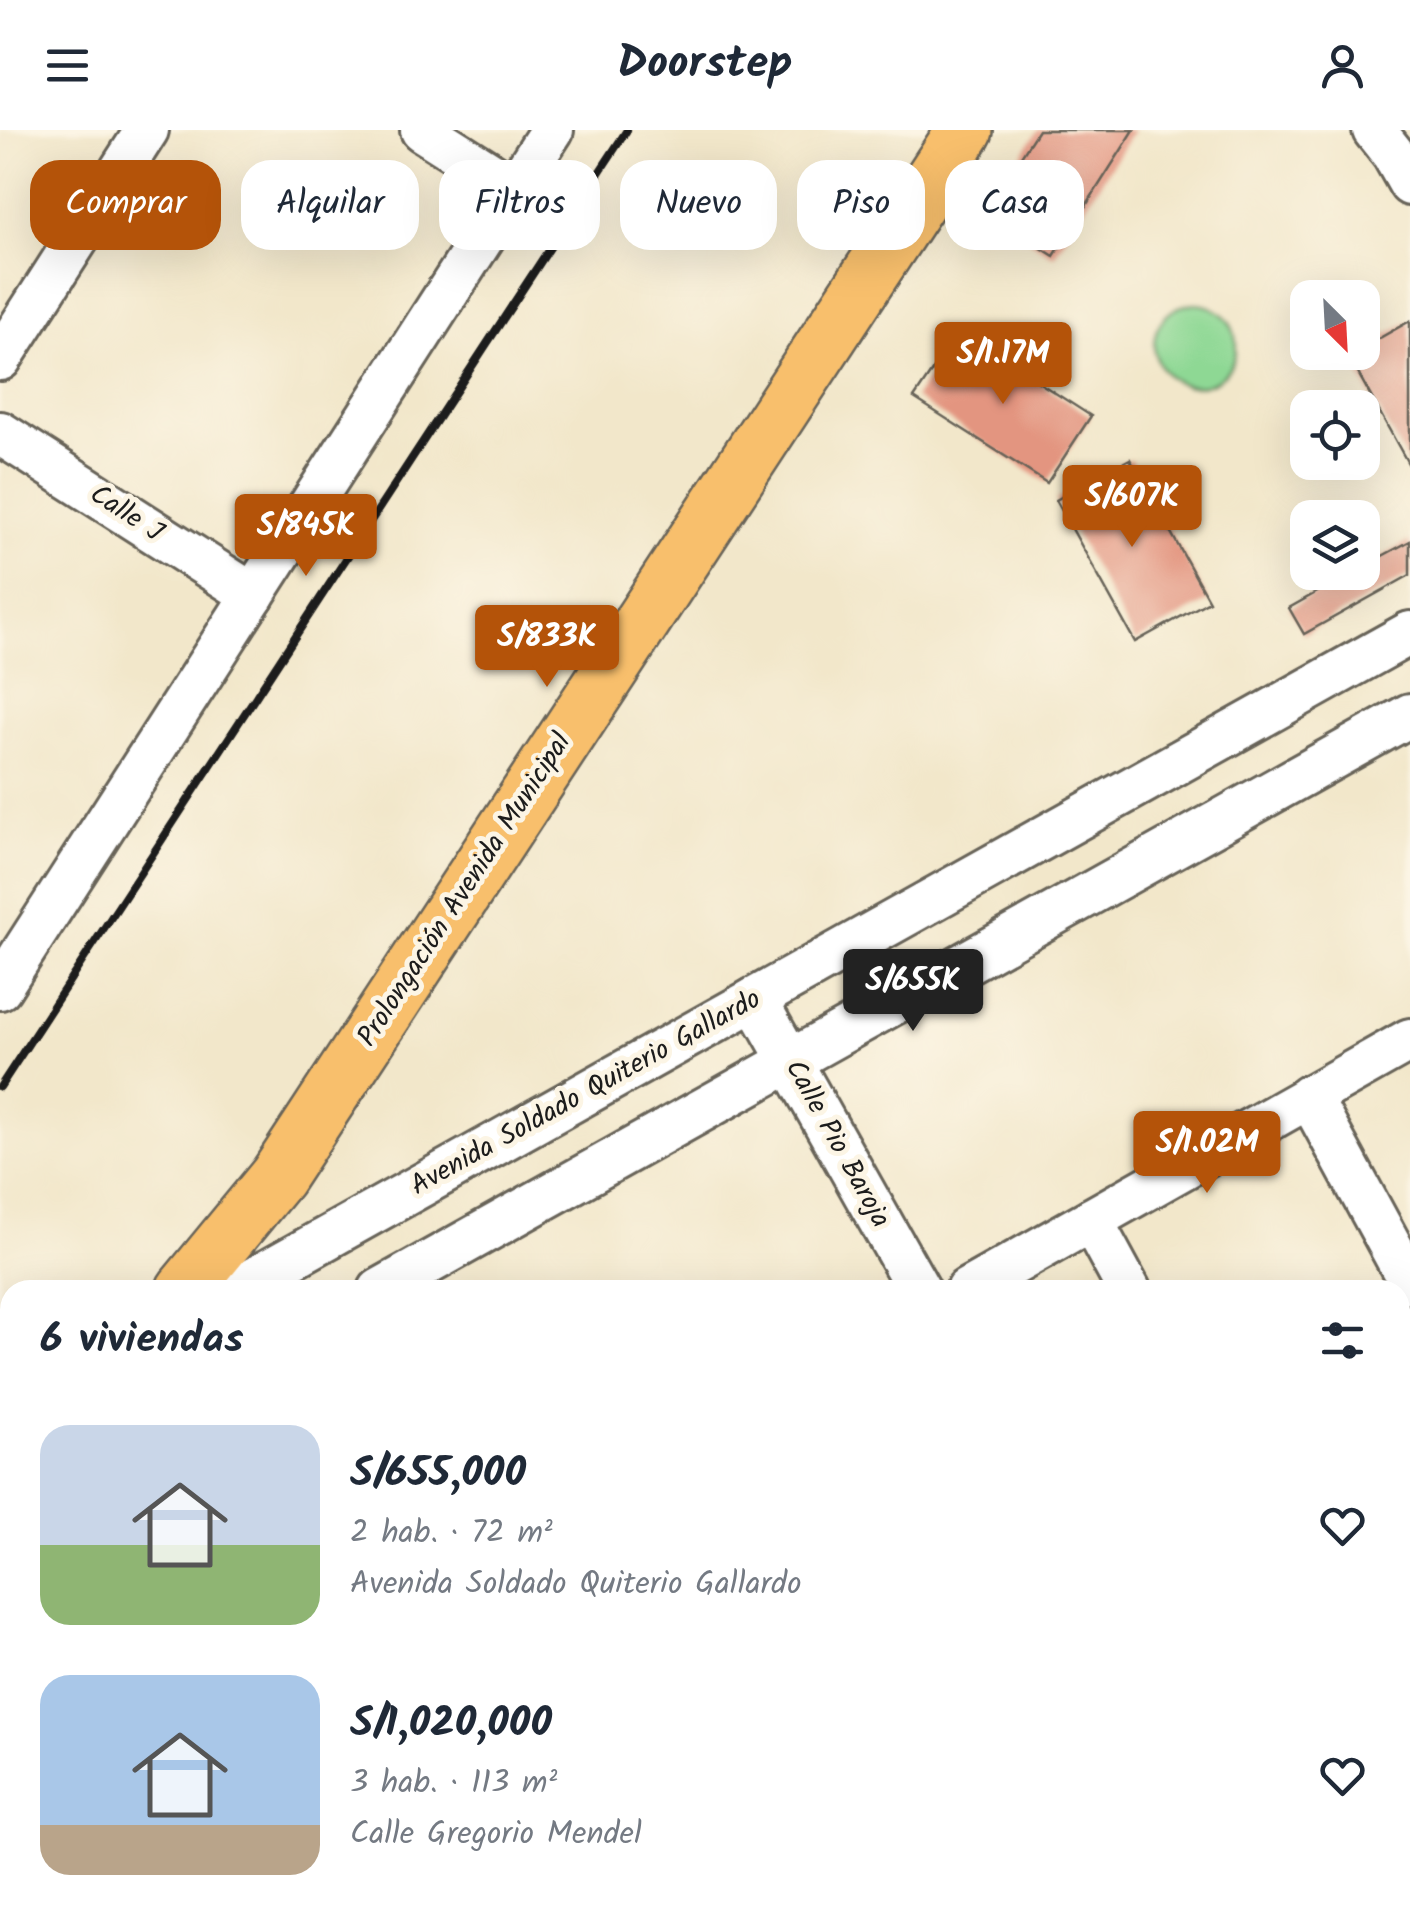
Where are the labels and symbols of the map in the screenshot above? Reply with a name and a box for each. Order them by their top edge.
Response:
north arrow [1290,280,1380,370]
pin: S/1.17M [911,322,1095,407]
pin: S/607K [1051,465,1213,550]
street label: Calle J [80,473,173,555]
pin: S/845K [225,494,387,579]
pin: S/833K [466,605,628,690]
street label: Prolongación Avenida Municipal [346,724,584,1056]
pin: S/655K [832,949,994,1034]
street label: Avenida Soldado Quiterio Gallardo [402,978,770,1208]
street label: Calle Pio Baroja [772,1052,902,1236]
pin: S/1.02M [1115,1111,1299,1196]

